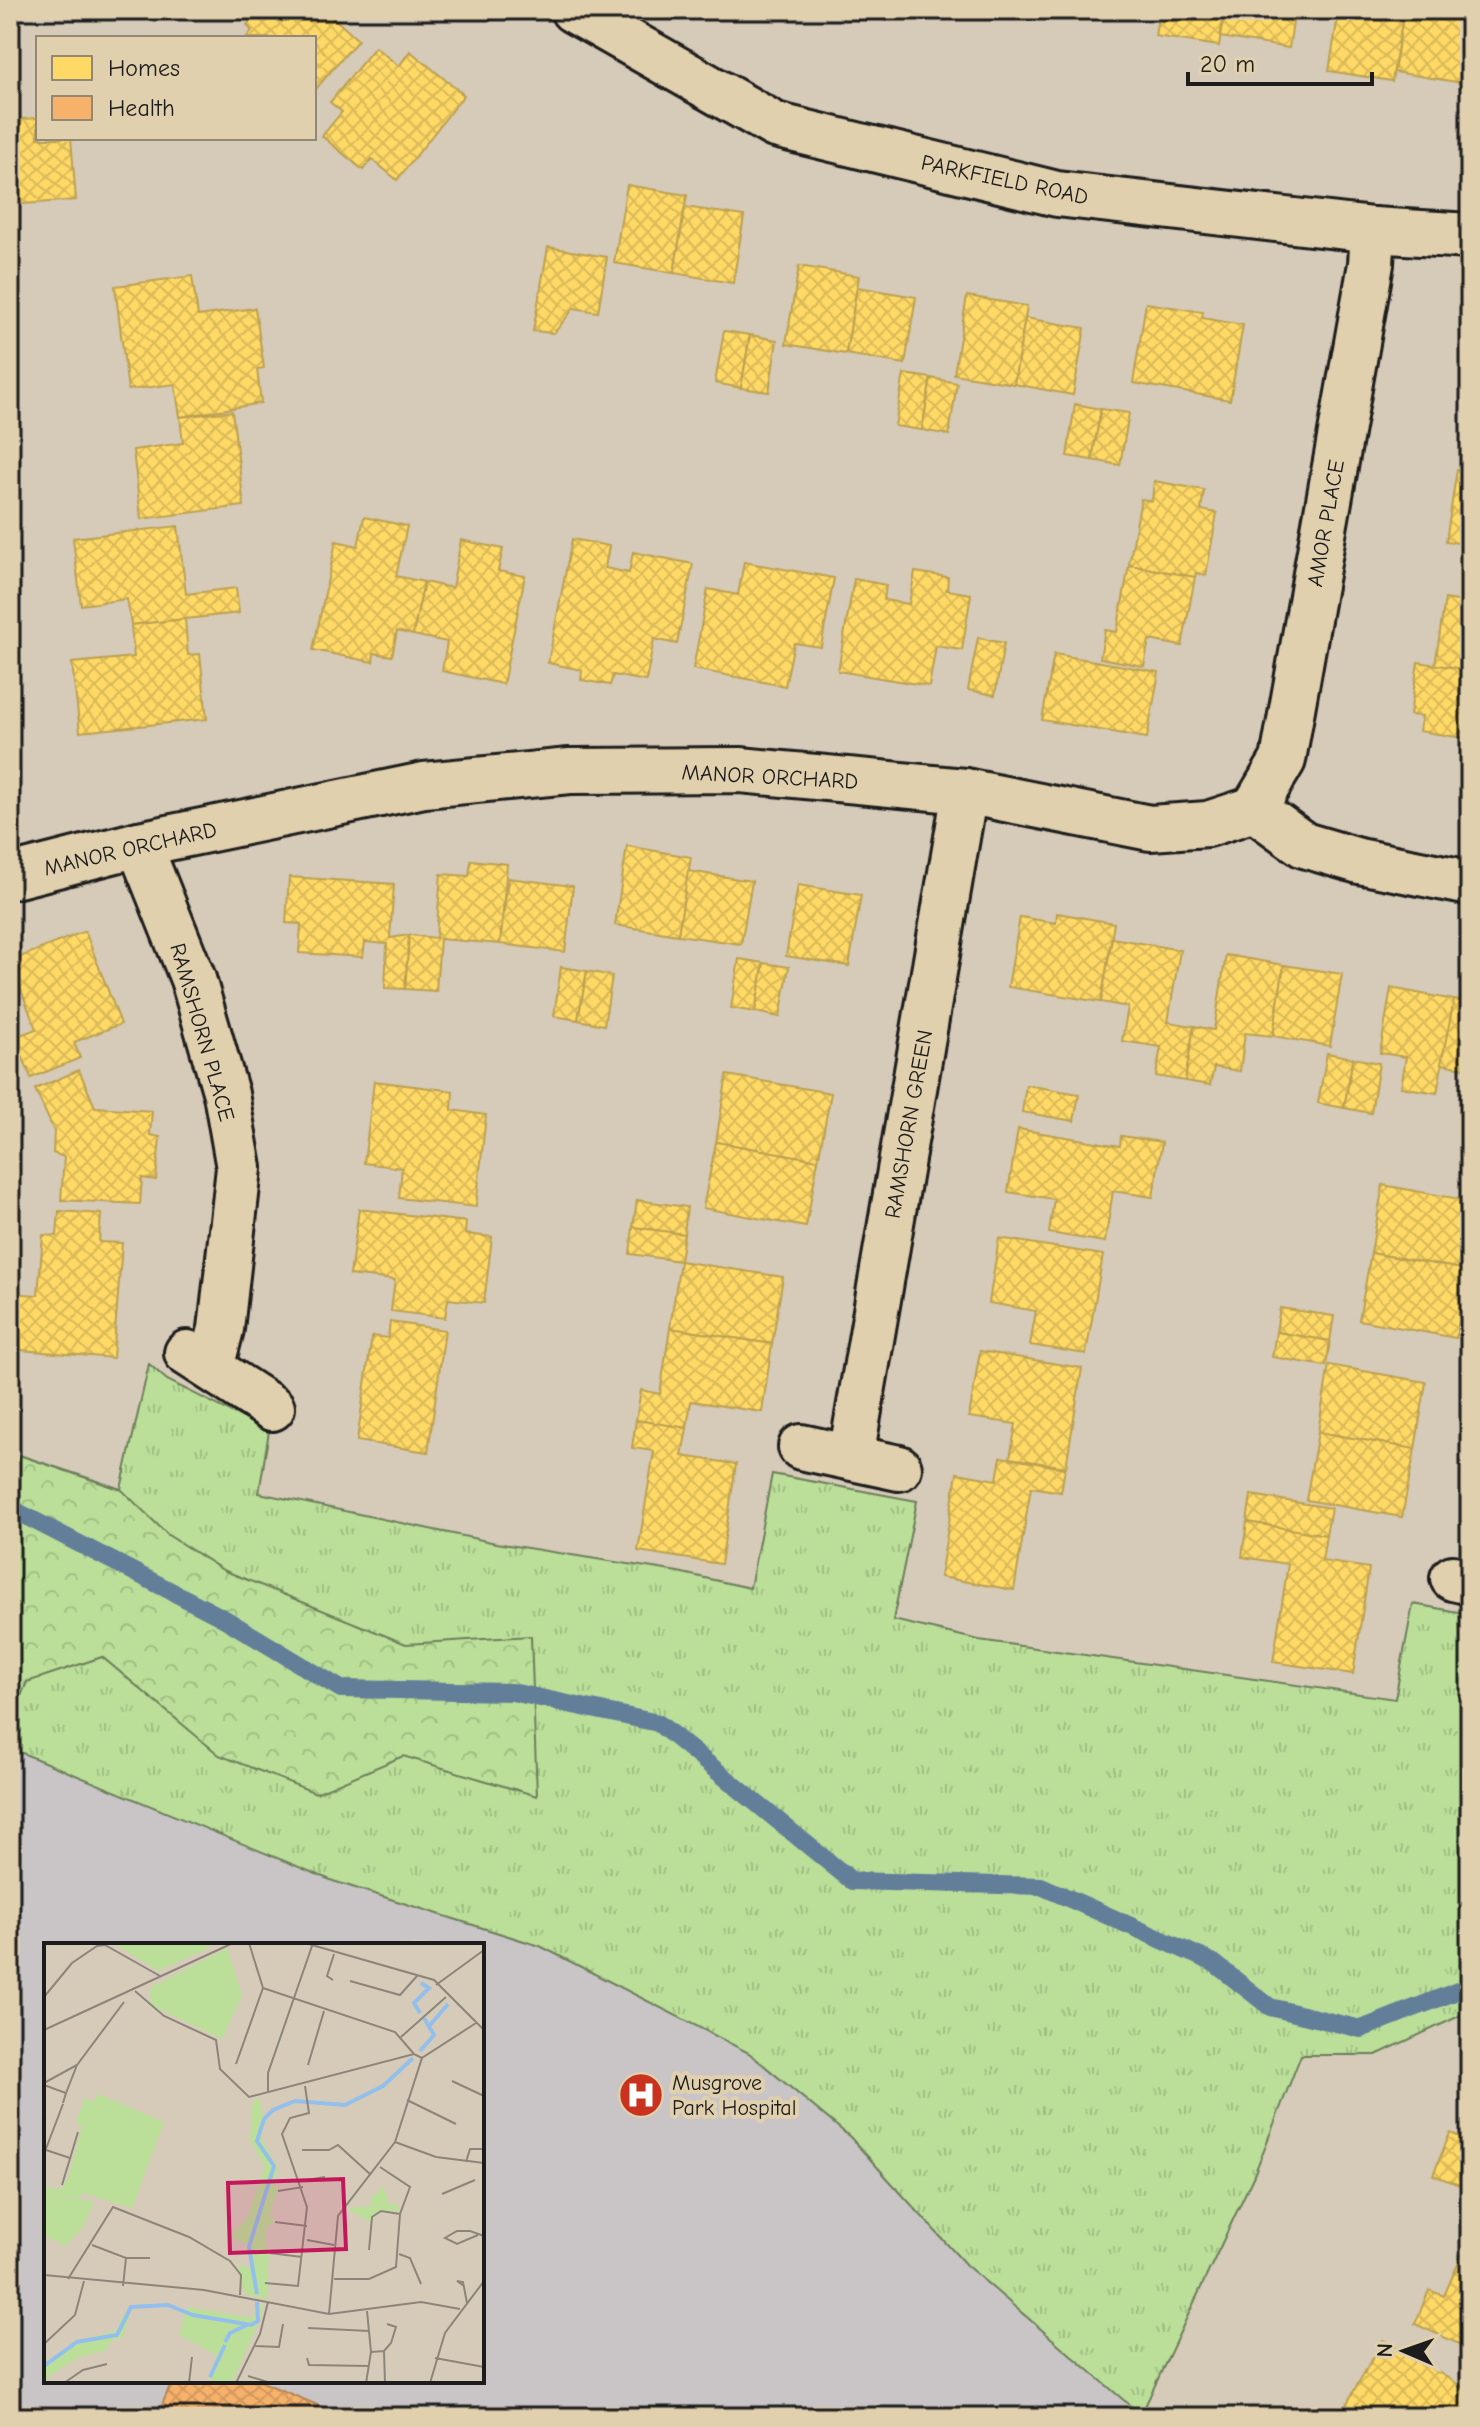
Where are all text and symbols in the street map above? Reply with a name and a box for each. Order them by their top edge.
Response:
legend [36,36,316,140]
scale bar [1188,36,1372,86]
text: 20 m [1200,50,1255,78]
text: Homes [108,54,180,82]
text: Health [108,94,175,122]
street label: PARKFIELD ROAD [919,150,1091,210]
street label: AMOR PLACE [1302,458,1350,589]
street label: MANOR ORCHARD [681,759,859,795]
street label: MANOR ORCHARD [41,816,219,882]
street label: RAMSHORN PLACE [164,940,240,1124]
street label: RAMSHORN GREEN [880,1028,938,1221]
inset map [44,1943,484,2383]
place label: Musgrove Park Hospital [672,2070,797,2121]
hospital icon: Musgrove Park Hospital [617,2071,665,2119]
north arrow [1364,2311,1444,2391]
text: N [1372,2343,1398,2358]

